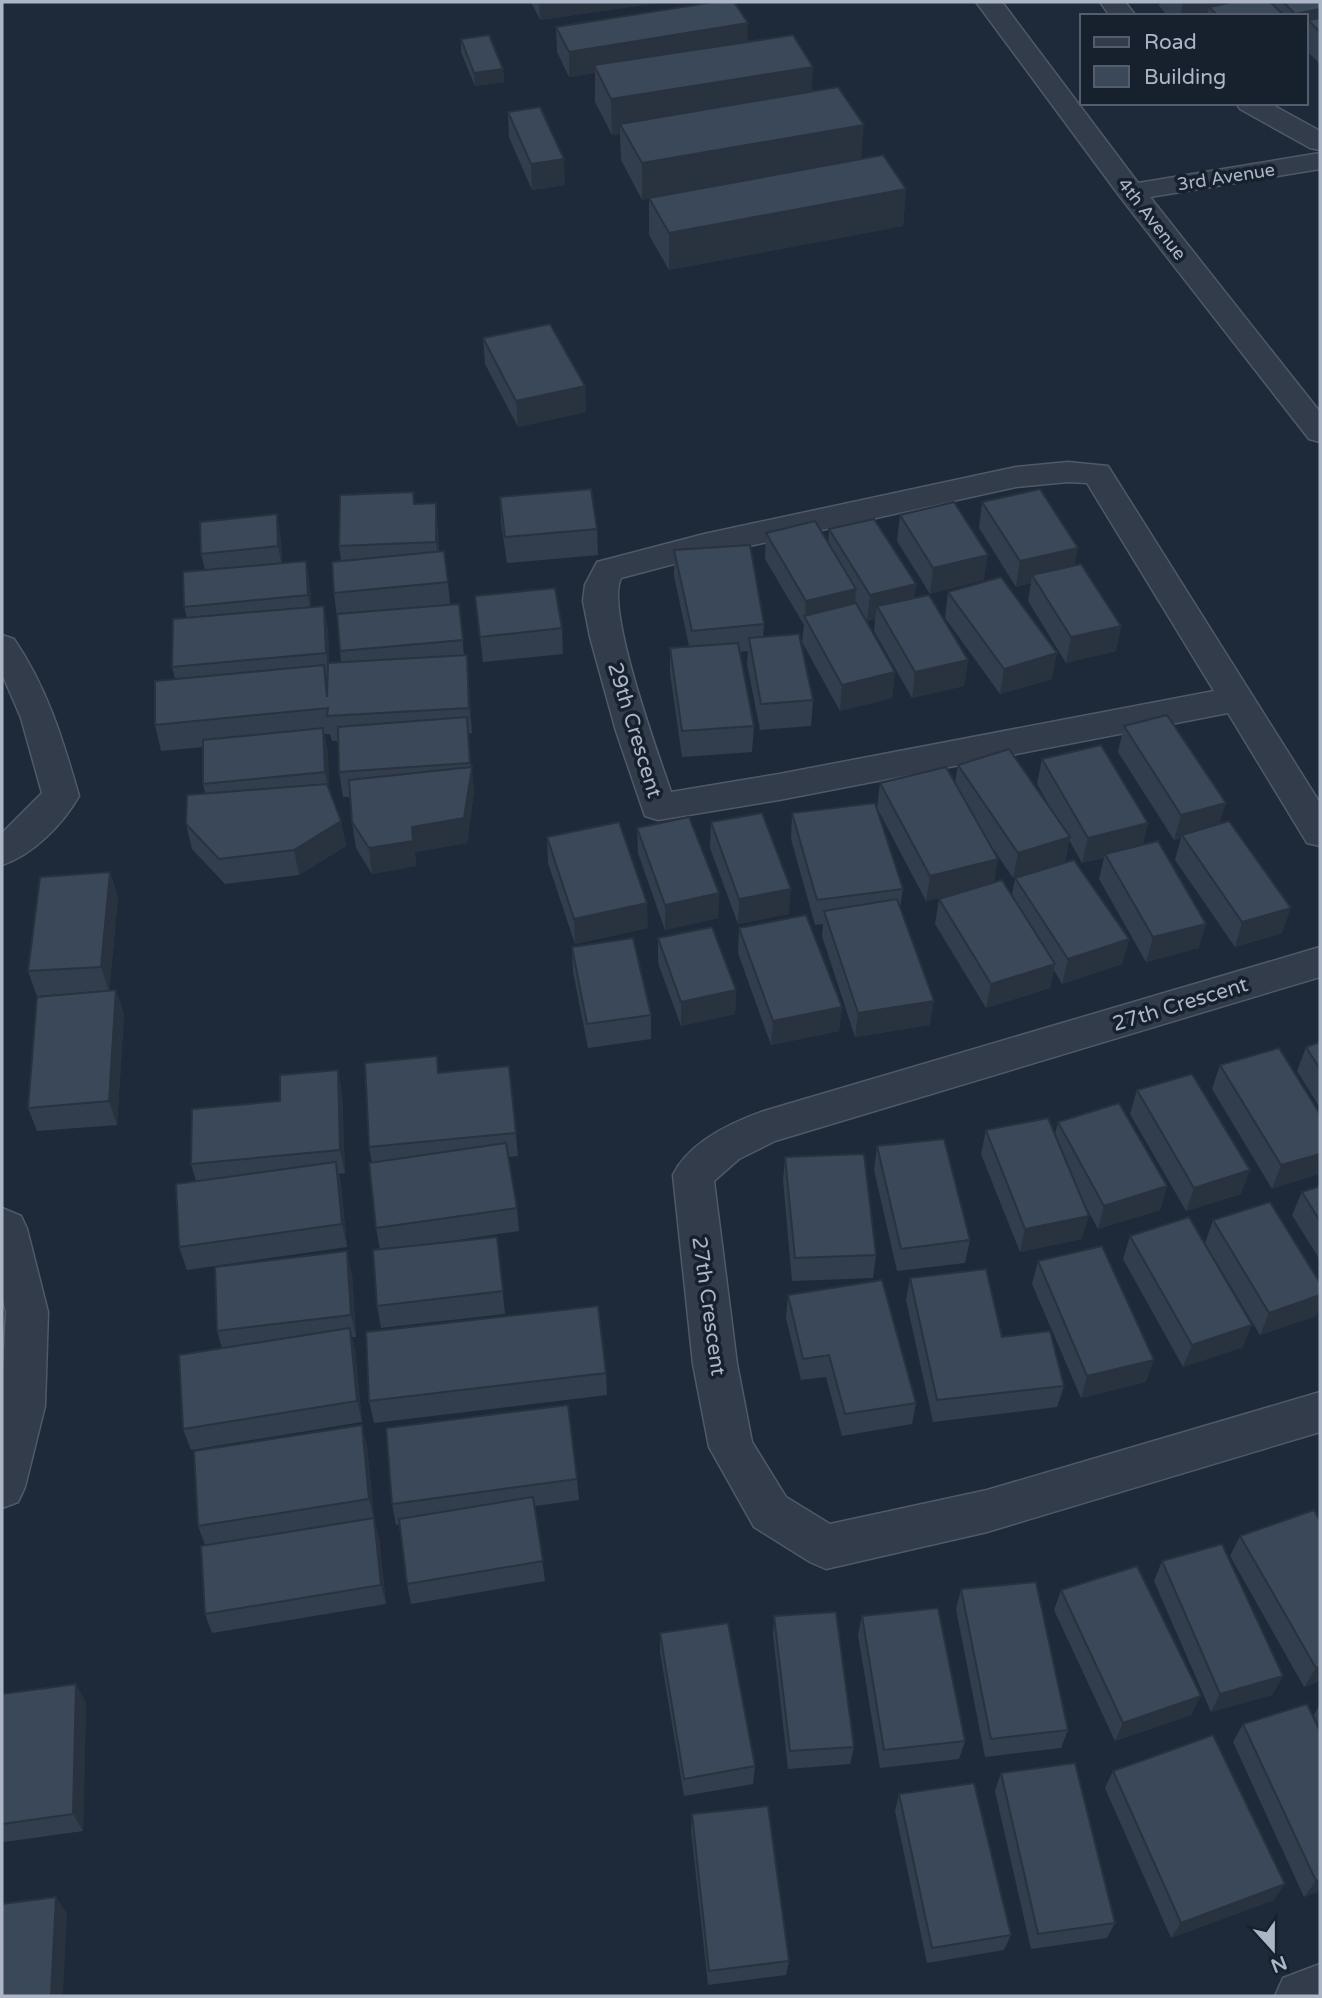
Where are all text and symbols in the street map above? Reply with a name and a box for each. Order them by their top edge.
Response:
legend [1080,14,1308,105]
text: Road [1144,30,1197,55]
text: Building [1144,65,1226,90]
street label: 3rd Avenue [1176,158,1276,196]
street label: 4th Avenue [1113,174,1191,264]
street label: 29th Crescent [602,659,667,801]
street label: 27th Crescent [1109,972,1251,1037]
street label: 27th Crescent [686,1235,731,1377]
north arrow [1238,1914,1308,1984]
text: N [1268,1951,1290,1977]

